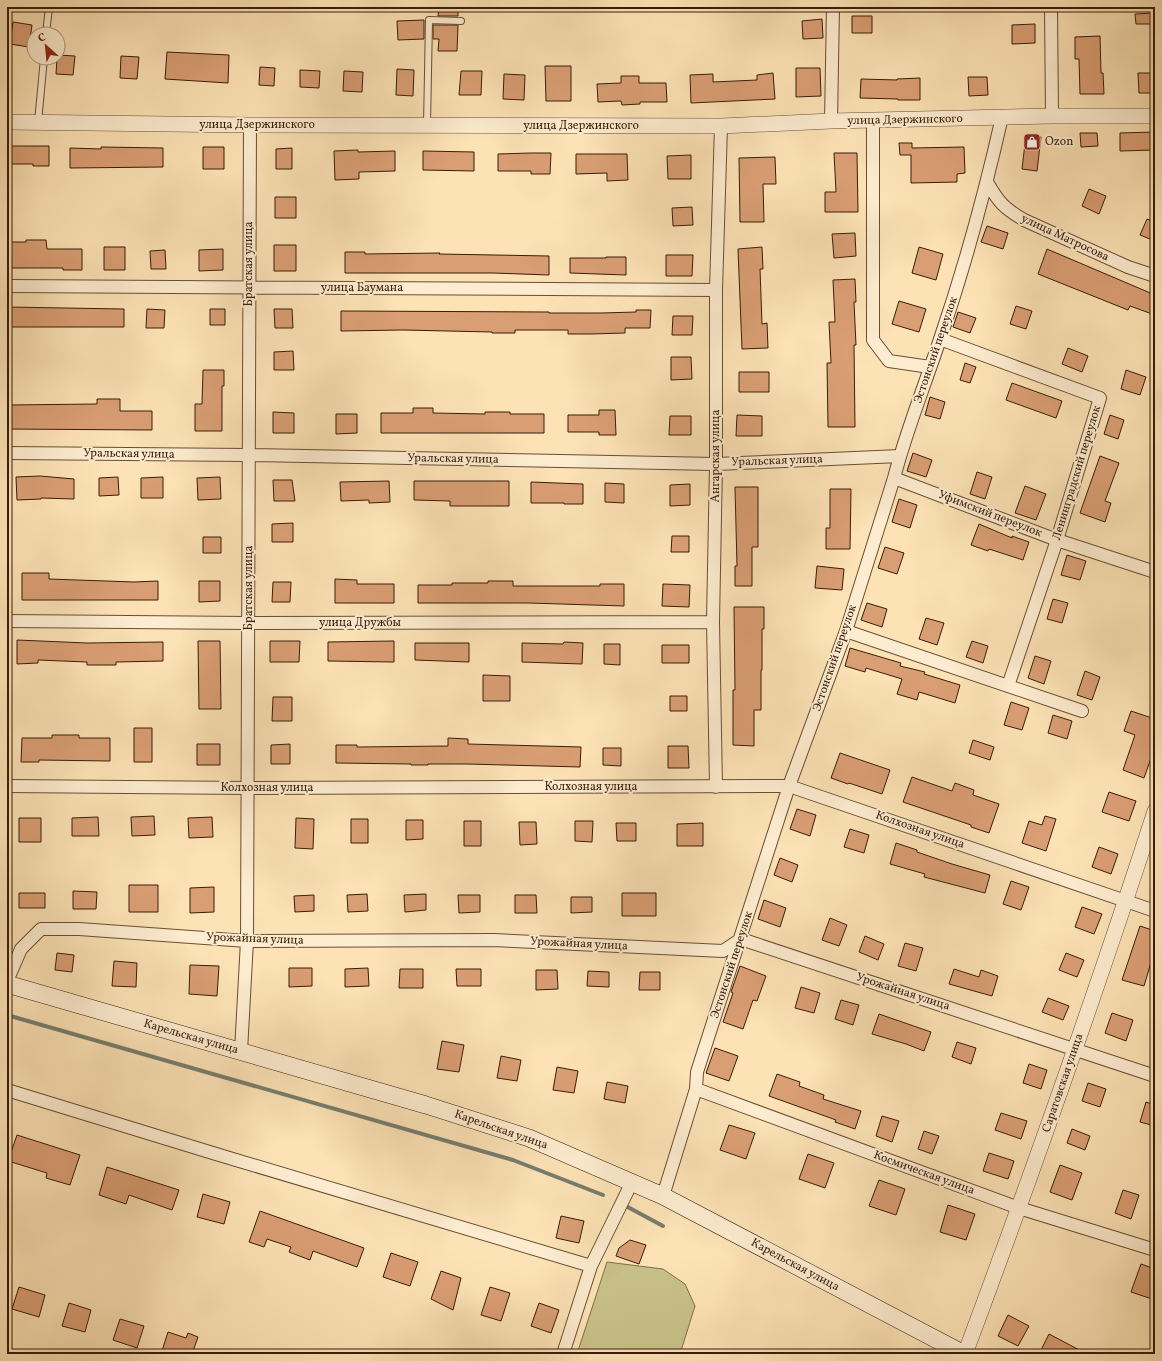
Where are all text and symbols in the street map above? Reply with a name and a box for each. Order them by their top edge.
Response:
north arrow [26,26,66,66]
text: С [36,30,49,47]
street label: улица Дзержинского [847,111,963,129]
street label: улица Дзержинского [199,117,315,133]
street label: улица Дзержинского [523,118,639,134]
shop icon: Ozon [1022,132,1042,152]
place label: Ozon [1045,134,1073,150]
street label: улица Матросова [1018,211,1112,265]
street label: Братская улица [241,221,257,307]
street label: улица Баумана [321,280,403,296]
street label: Эстонский переулок [910,294,962,405]
street label: Ленинградский переулок [1049,403,1105,542]
street label: Ангарская улица [708,410,724,502]
street label: Уральская улица [83,445,175,463]
street label: Уральская улица [407,450,499,468]
street label: Уральская улица [731,451,823,471]
street label: Уфимский переулок [936,487,1045,541]
street label: Братская улица [241,545,257,631]
street label: Эстонский переулок [809,602,861,713]
street label: улица Дружбы [319,615,402,631]
street label: Колхозная улица [544,779,638,795]
street label: Колхозная улица [220,780,314,796]
street label: Колхозная улица [873,807,967,853]
street label: Эстонский переулок [707,909,757,1021]
street label: Урожайная улица [206,929,304,949]
street label: Урожайная улица [530,933,628,955]
street label: Урожайная улица [854,969,952,1015]
street label: Карельская улица [142,1016,240,1058]
street label: Саратовская улица [1039,1031,1087,1135]
street label: Карельская улица [452,1106,550,1154]
street label: Космическая улица [871,1147,977,1199]
street label: Карельская улица [748,1235,842,1295]

